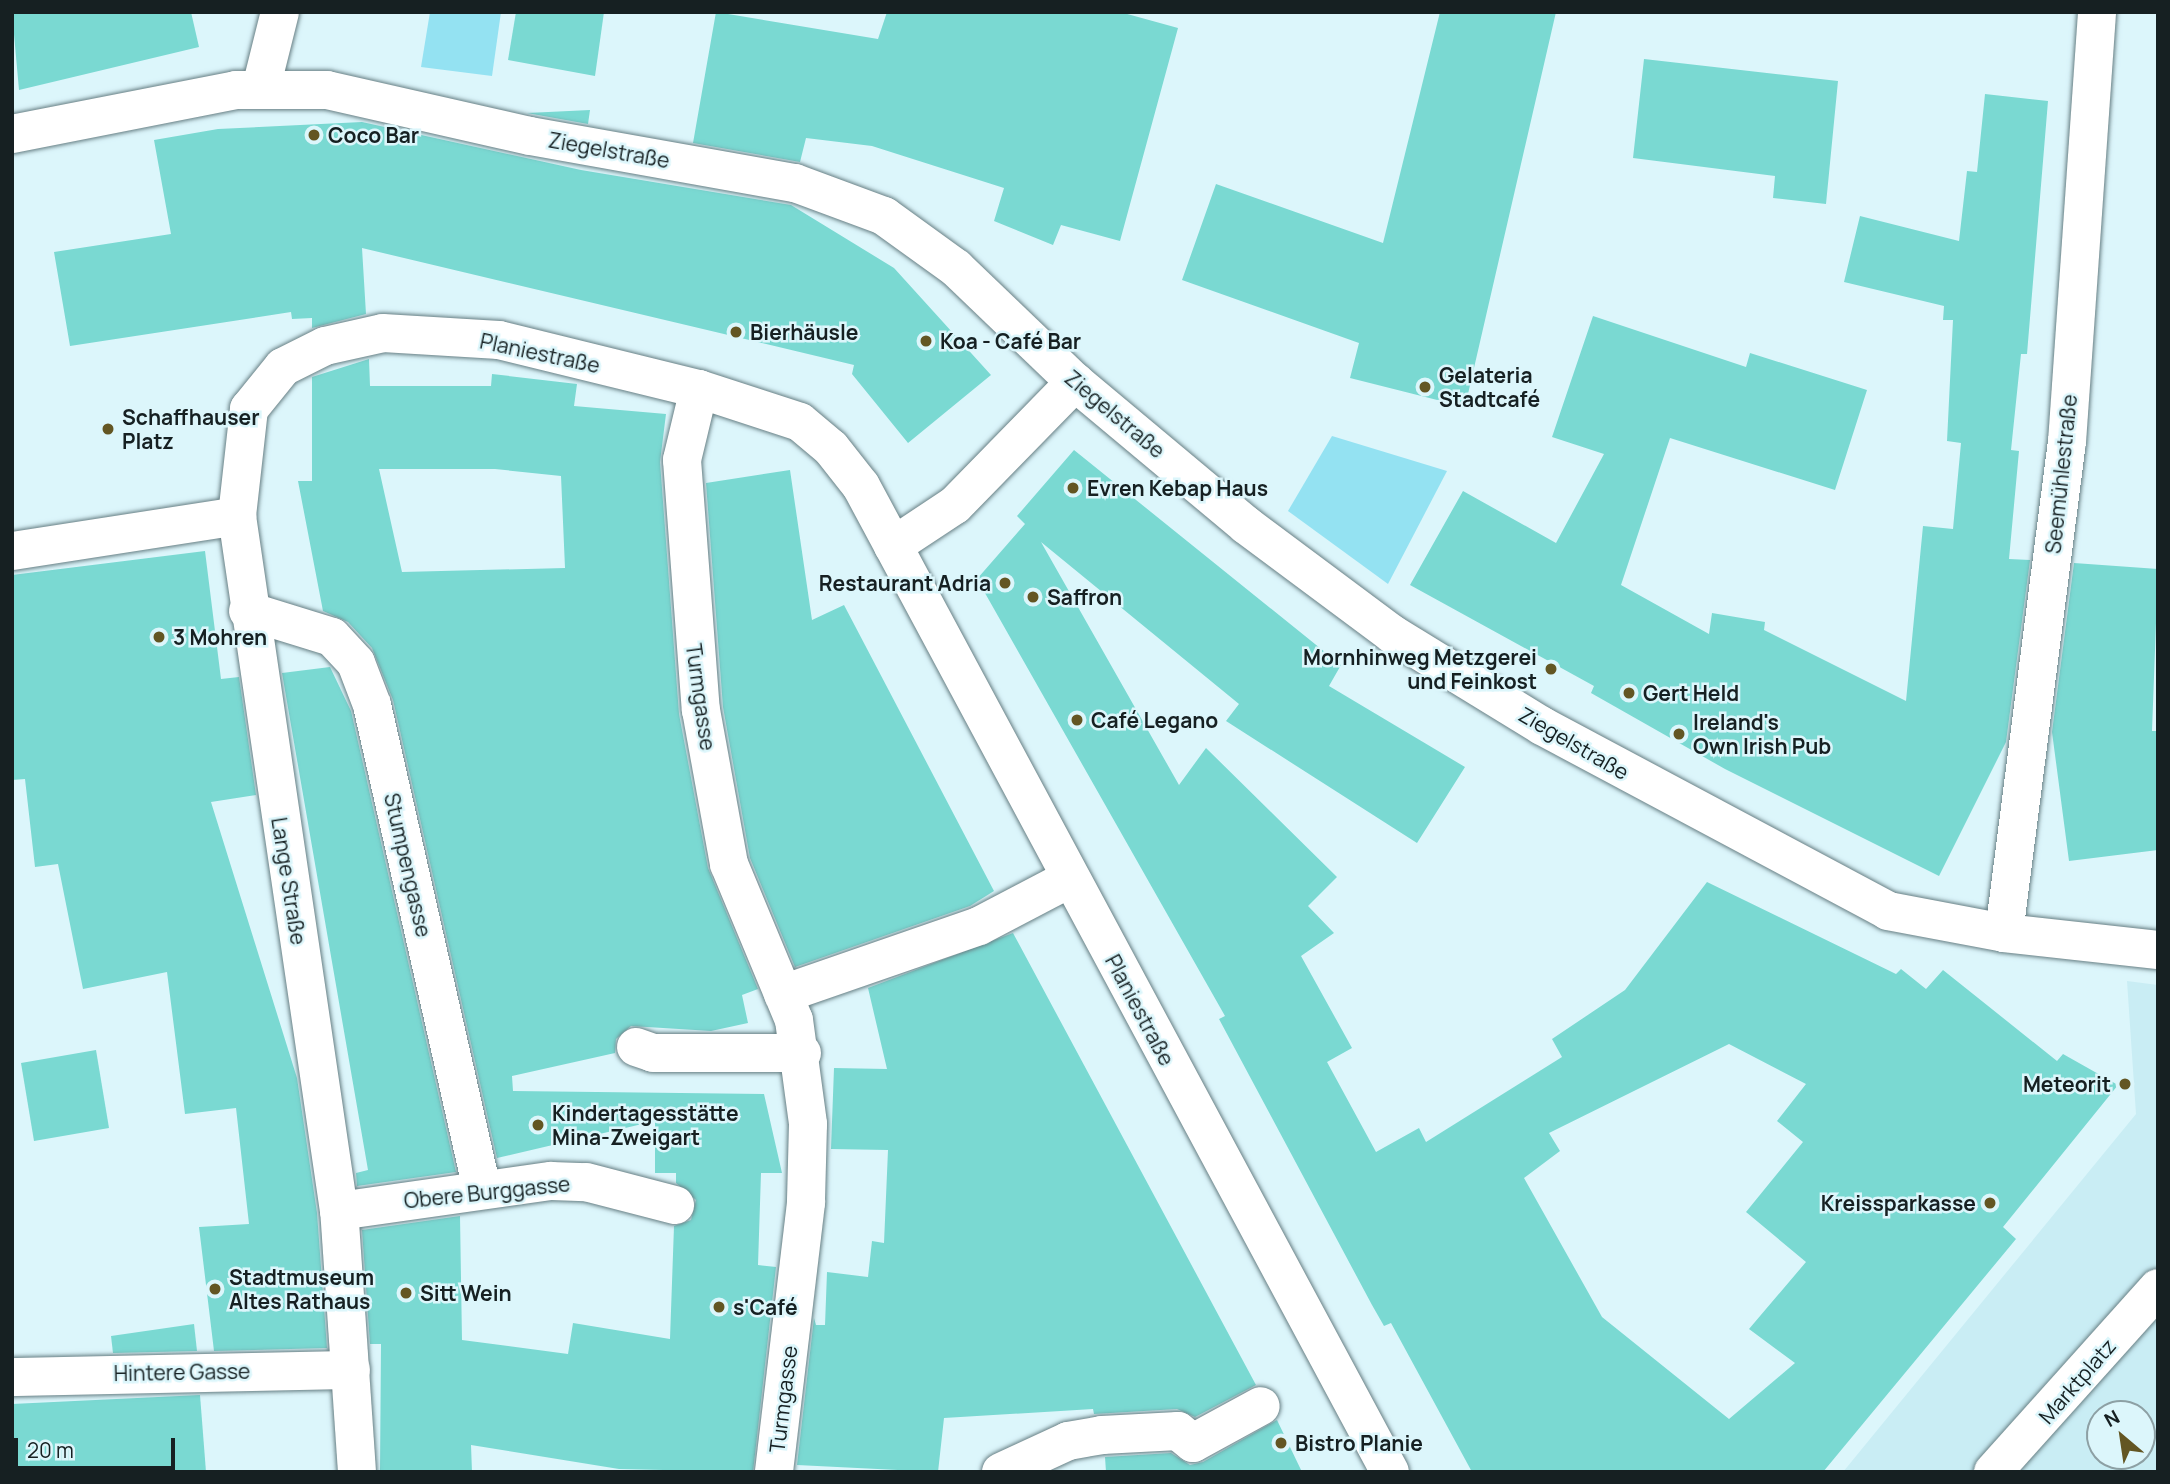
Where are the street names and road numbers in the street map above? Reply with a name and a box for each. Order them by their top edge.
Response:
street label: Ziegelstraße [546,127,672,173]
street label: Planiestraße [478,328,602,378]
street label: Ziegelstraße [1060,365,1170,463]
street label: Seemühlestraße [2040,393,2082,555]
street label: Turmgasse [681,642,721,752]
street label: Ziegelstraße [1515,701,1633,785]
street label: Stumpengasse [379,791,437,939]
street label: Lange Straße [266,815,312,947]
street label: Planiestraße [1100,950,1180,1070]
street label: Obere Burggasse [403,1171,571,1213]
street label: Marktplatz [2033,1333,2121,1429]
street label: Turmgasse [764,1344,802,1454]
street label: Hintere Gasse [113,1358,251,1386]

